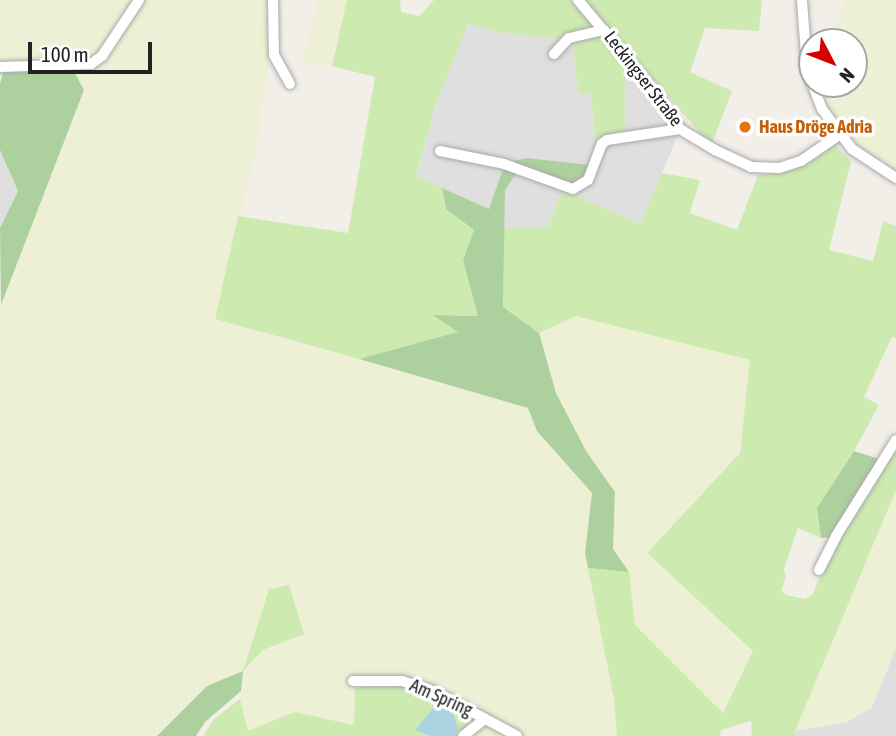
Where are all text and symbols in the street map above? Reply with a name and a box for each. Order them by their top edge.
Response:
street label: Leckingser Straße [599,27,687,131]
scale bar [32,28,156,72]
north arrow [798,28,868,98]
text: 100 m [41,42,89,66]
text: N [835,64,859,87]
place label: Haus Dröge Adria [759,116,872,138]
marker: Haus Dröge Adria [737,119,753,135]
street label: Am Spring [406,675,476,721]

